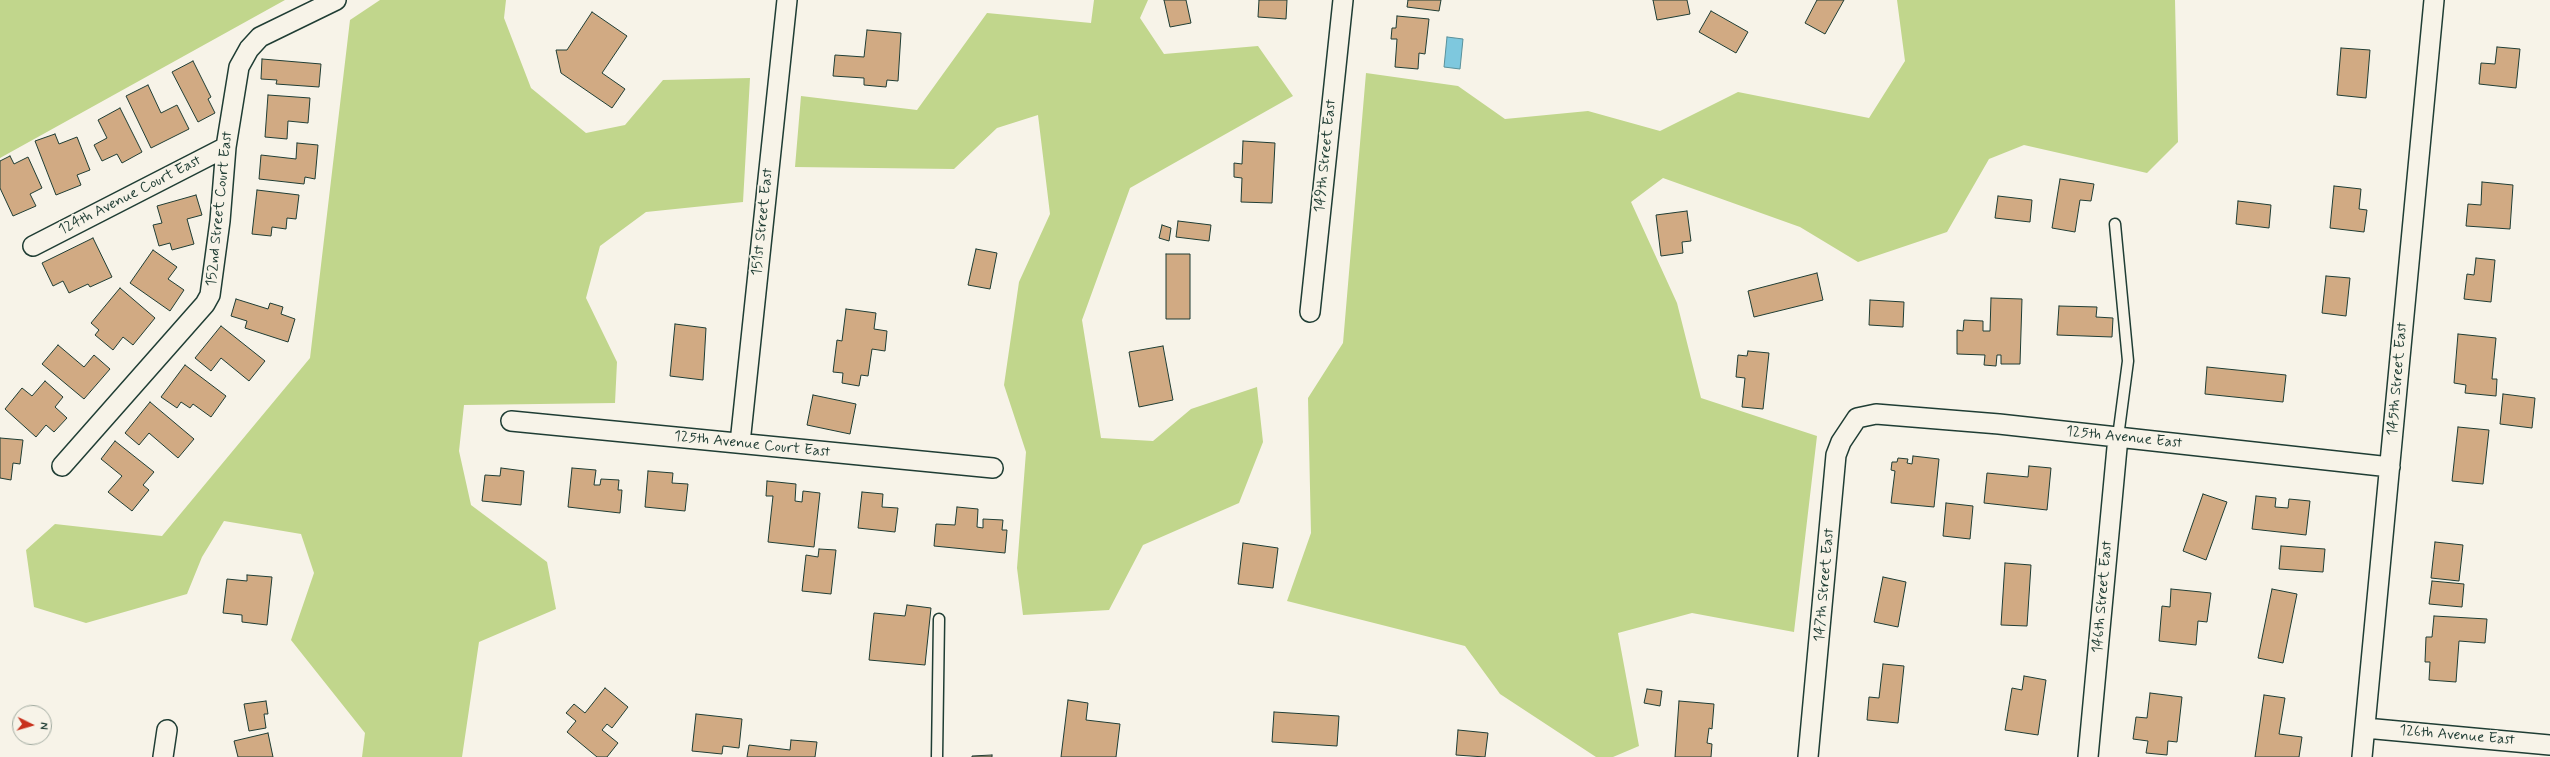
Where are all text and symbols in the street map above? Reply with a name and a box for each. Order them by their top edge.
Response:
street label: 149th Street East [1311,98,1341,214]
street label: 152nd Street Court East [203,130,237,288]
street label: 124th Avenue Court East [56,152,204,240]
street label: 151st Street East [748,167,778,277]
street label: 145th Street East [2384,321,2412,437]
street label: 125th Avenue East [2065,423,2183,453]
street label: 125th Avenue Court East [673,428,831,462]
street label: 147th Street East [1811,527,1839,643]
street label: 146th Street East [2089,540,2117,654]
north arrow [12,705,52,745]
text: N [36,722,50,730]
street label: 126th Avenue East [2398,722,2516,750]

